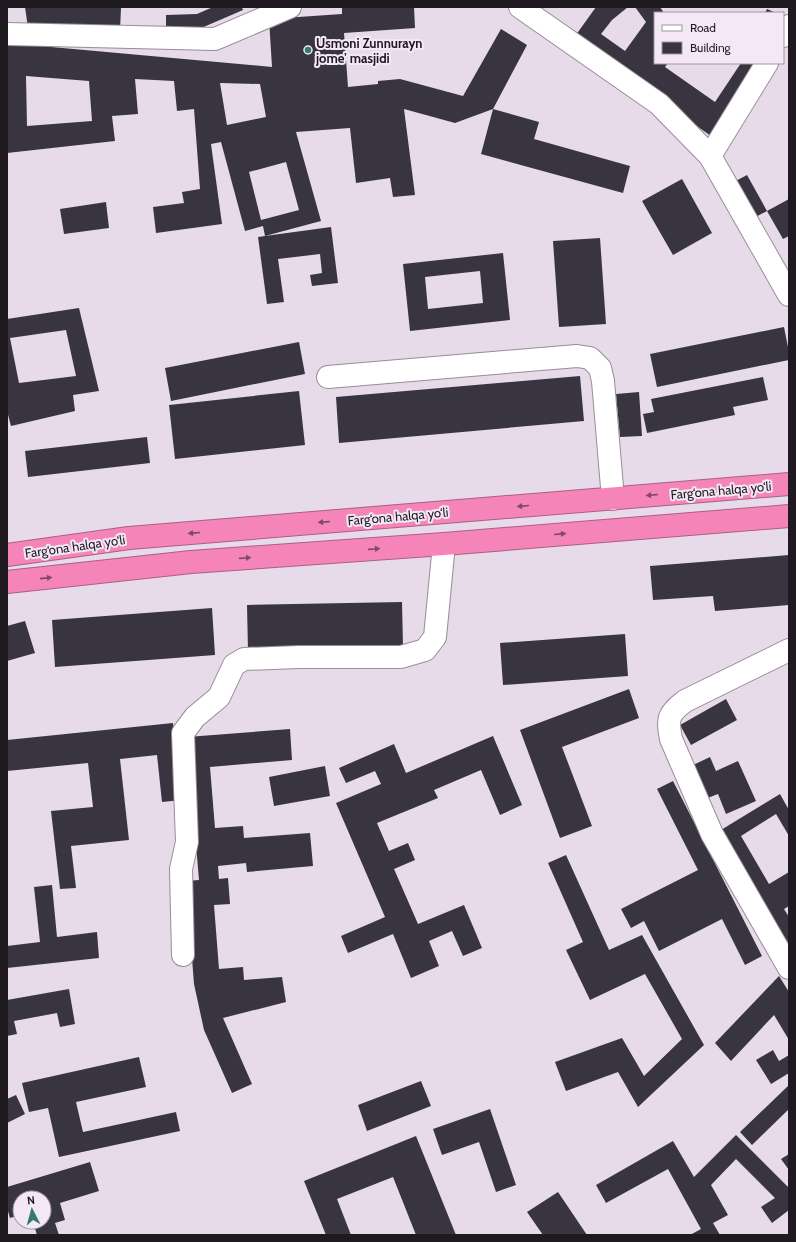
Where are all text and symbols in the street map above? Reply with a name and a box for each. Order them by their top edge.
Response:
legend [654,12,784,64]
text: Road [690,20,716,35]
place label: Usmoni Zunnurayn jome' masjidi [315,35,423,66]
text: Building [690,40,732,55]
marker: Usmoni Zunnurayn jome' masjidi [303,45,313,55]
street label: Farg‘ona halqa yo‘li [670,478,772,502]
one-way arrow [646,492,658,499]
one-way arrow [517,502,529,509]
street label: Farg‘ona halqa yo‘li [347,504,449,528]
one-way arrow [318,519,330,526]
one-way arrow [188,530,200,536]
street label: Farg‘ona halqa yo‘li [24,531,126,561]
one-way arrow [554,531,566,538]
one-way arrow [368,545,380,552]
one-way arrow [239,554,251,561]
one-way arrow [40,575,52,581]
north arrow [12,1190,52,1230]
text: N [26,1193,36,1207]

